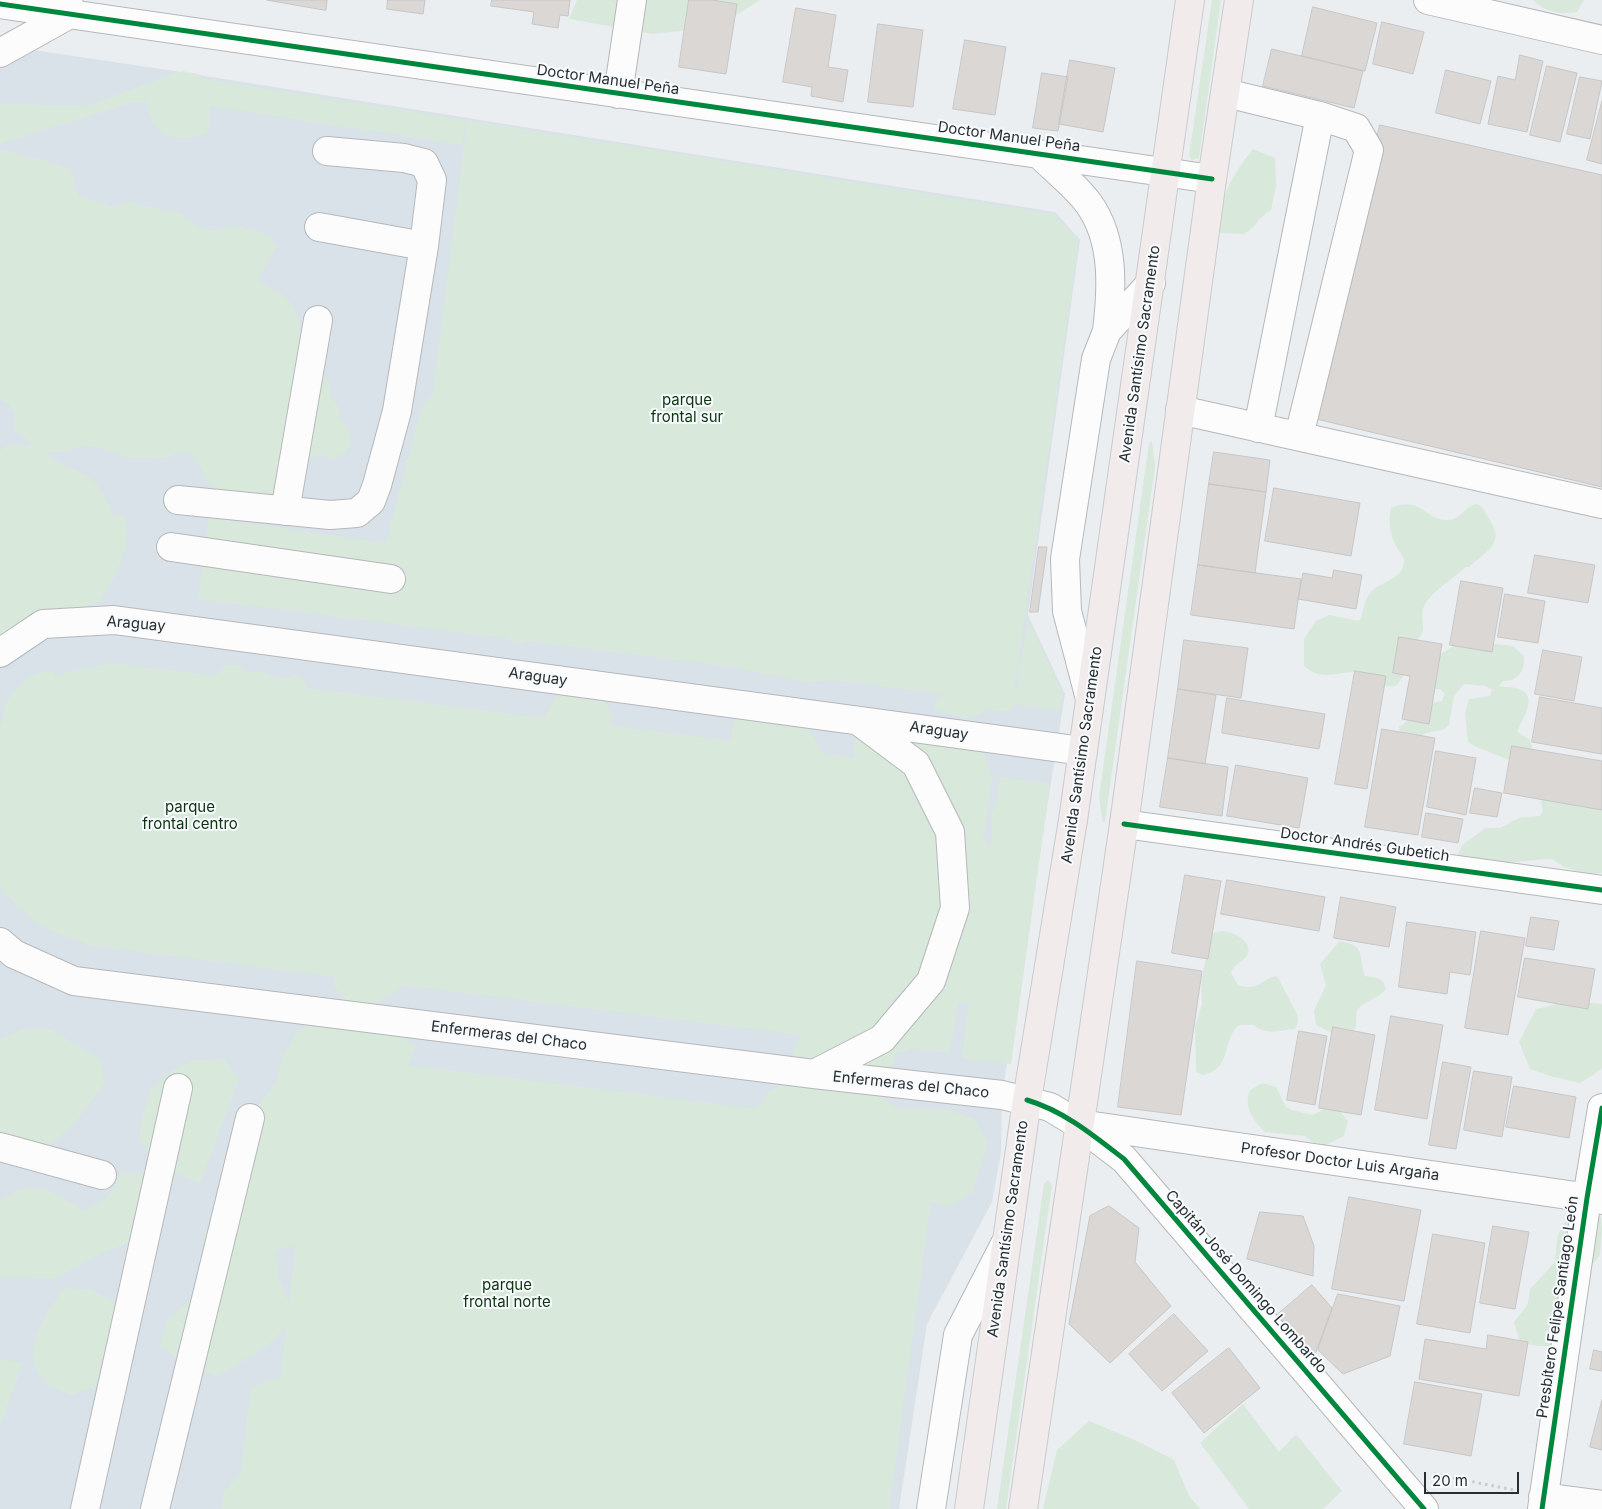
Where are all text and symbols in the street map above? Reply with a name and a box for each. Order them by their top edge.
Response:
street label: Doctor Manuel Peña [536,61,680,99]
street label: Doctor Manuel Peña [937,118,1081,156]
street label: Avenida Santísimo Sacramento [1116,244,1164,464]
park label: parque frontal sur [651,391,723,426]
street label: Araguay [106,612,166,636]
street label: Avenida Santísimo Sacramento [1058,645,1106,865]
street label: Araguay [507,664,569,690]
street label: Araguay [908,718,970,744]
park label: parque frontal centro [142,798,238,833]
street label: Doctor Andrés Gubetich [1279,824,1451,866]
street label: Enfermeras del Chaco [430,1017,588,1055]
street label: Enfermeras del Chaco [832,1068,990,1102]
street label: Avenida Santísimo Sacramento [984,1119,1032,1339]
street label: Profesor Doctor Luis Argaña [1240,1139,1440,1185]
street label: Capitán José Domingo Lombardo [1161,1187,1331,1377]
street label: Presbítero Felipe Santiago León [1533,1195,1583,1419]
park label: parque frontal norte [463,1276,551,1311]
scale bar [1427,1462,1522,1494]
text: 20 m [1432,1471,1468,1490]

